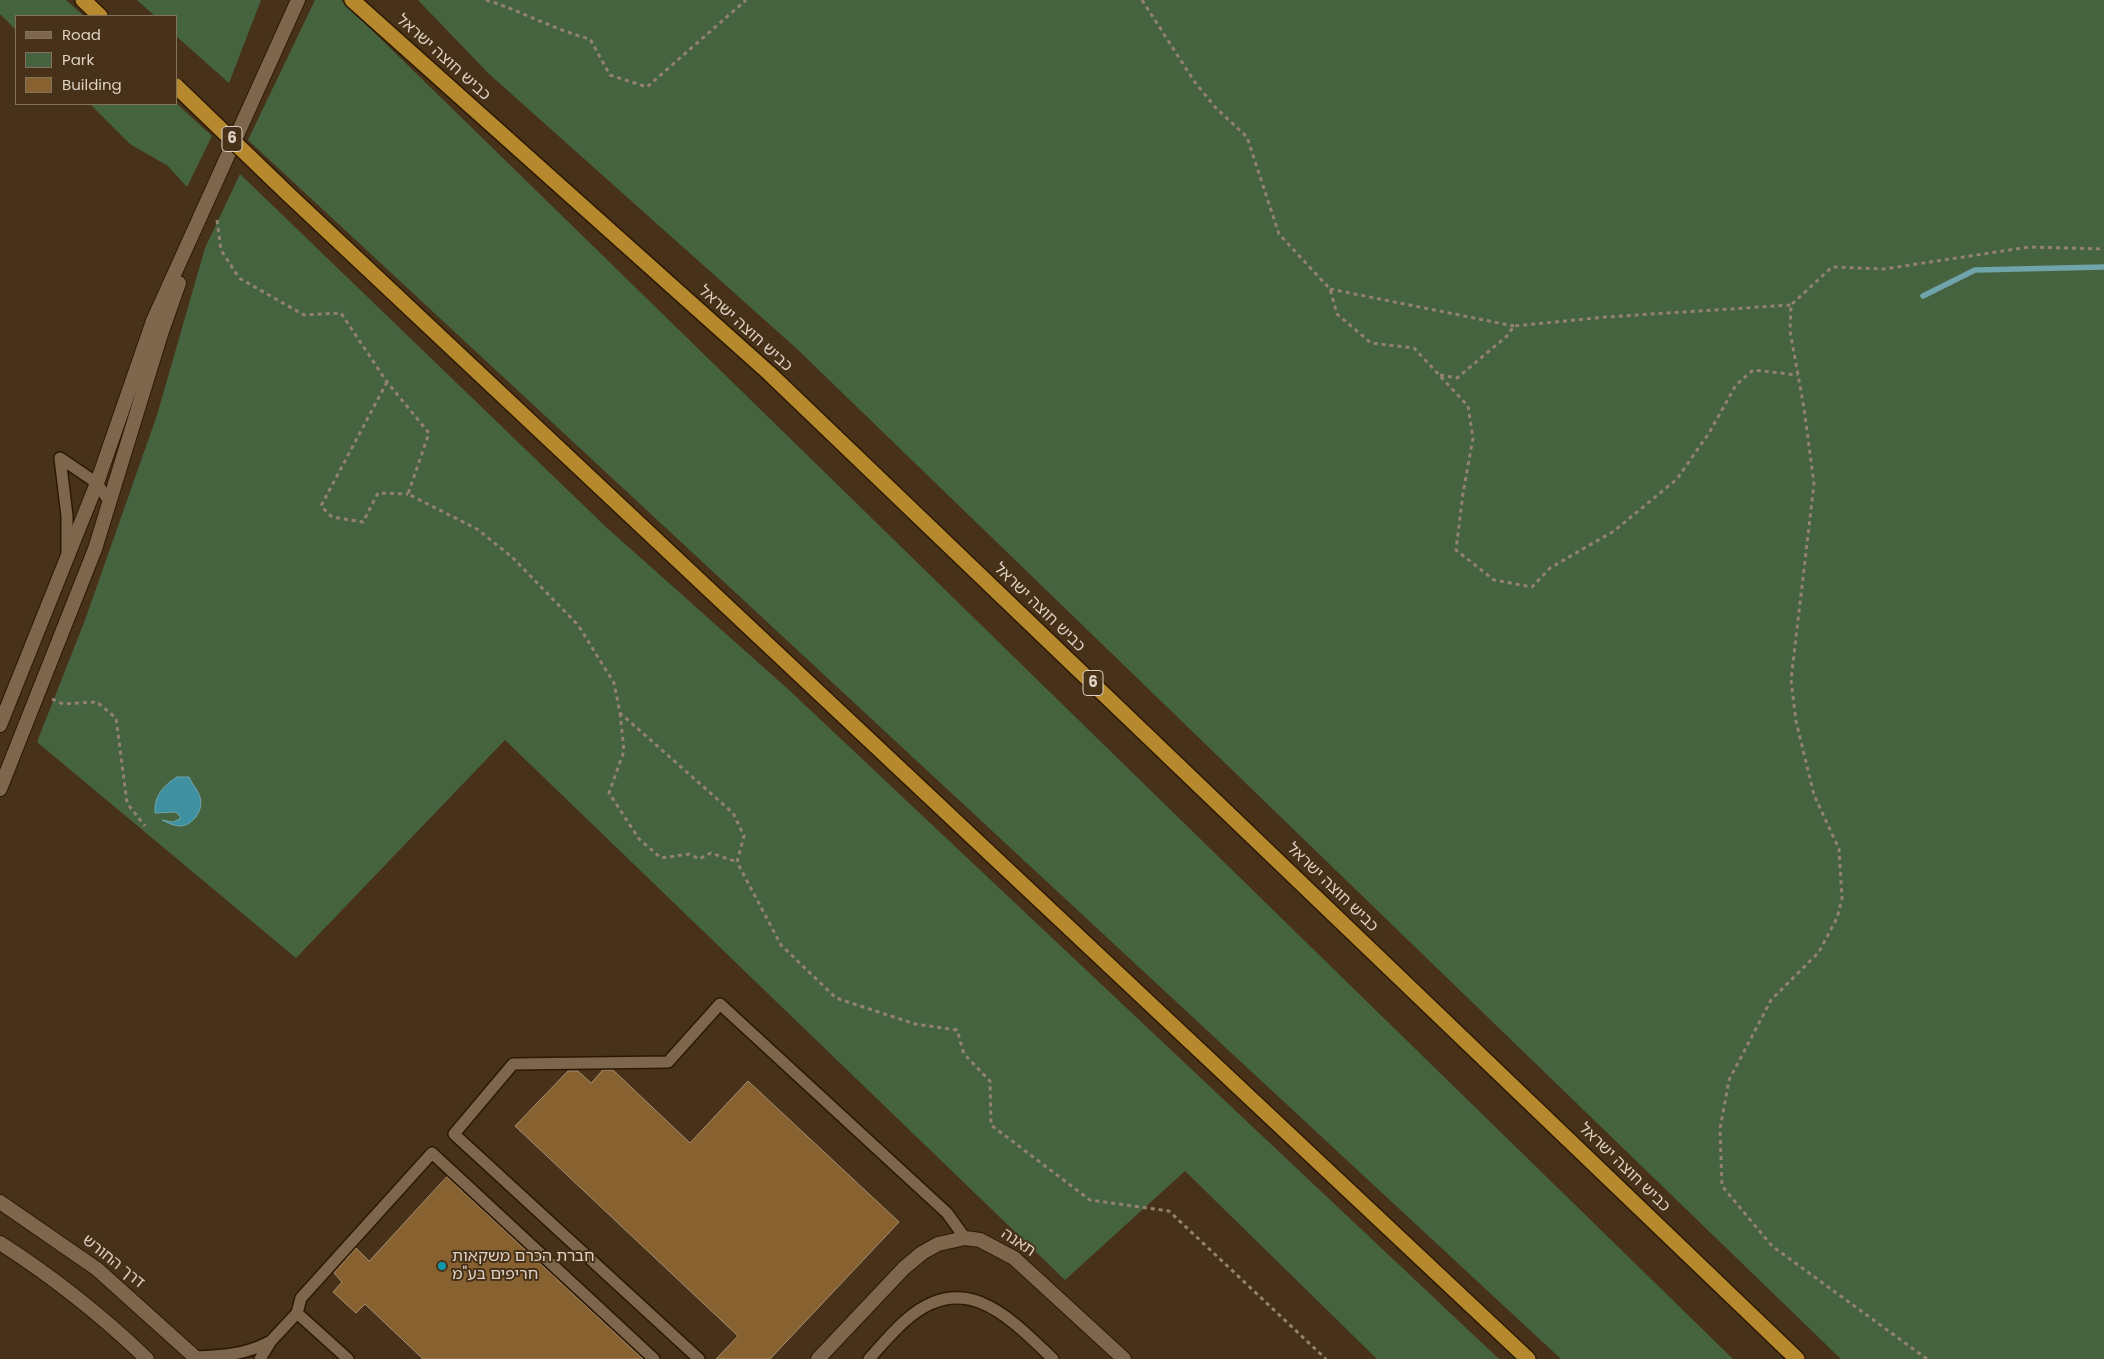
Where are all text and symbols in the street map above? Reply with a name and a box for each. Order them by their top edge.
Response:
street label: כביש חוצה ישראל [392,11,494,105]
legend [15,15,178,105]
text: Road [62,24,101,45]
text: Park [62,49,94,70]
text: Building [62,74,122,95]
road number: 6 [222,126,242,152]
street label: כביש חוצה ישראל [694,282,796,376]
street label: כביש חוצה ישראל [989,560,1089,656]
road number: 6 [1083,670,1103,696]
street label: כביש חוצה ישראל [1282,840,1382,936]
street label: כביש חוצה ישראל [1574,1120,1674,1216]
street label: תאנה [997,1225,1039,1261]
street label: דרך החורש [78,1231,148,1293]
place label: חברת הכרם משקאות חריפים בע"מ [452,1247,595,1285]
marker: חברת הכרם משקאות חריפים בע"מ [436,1260,448,1272]

